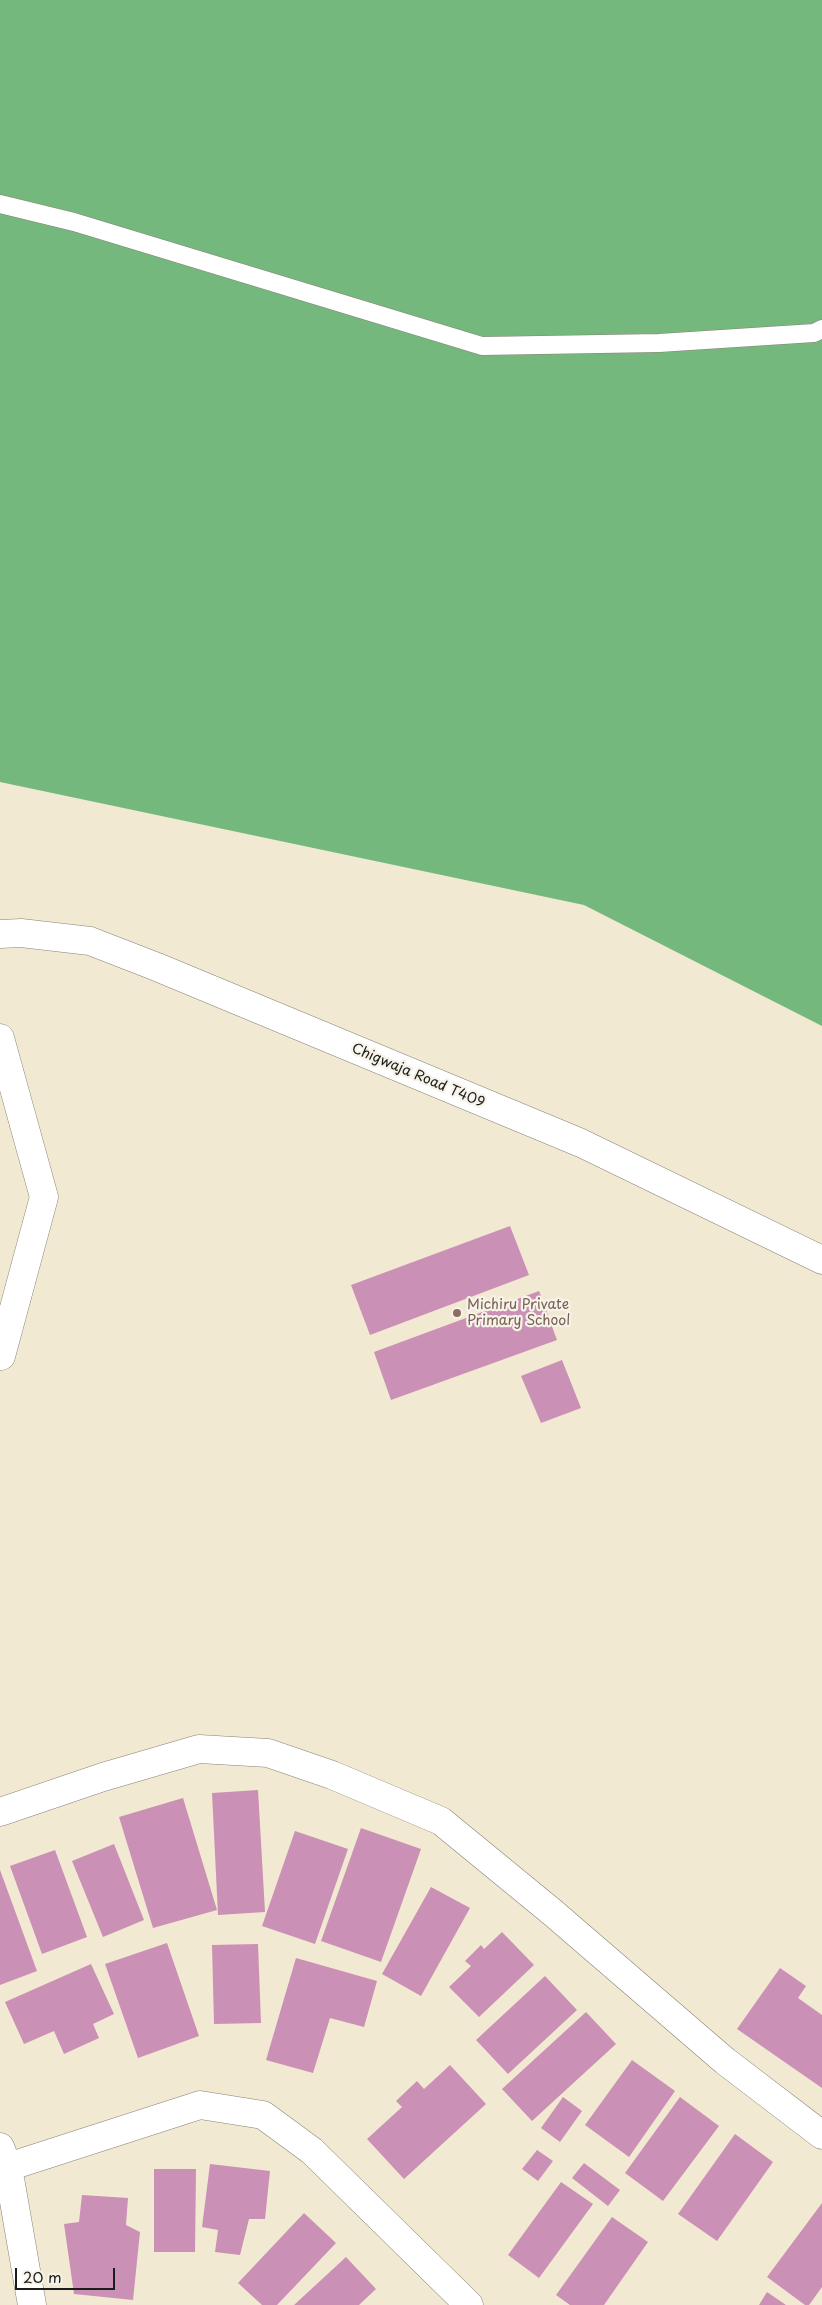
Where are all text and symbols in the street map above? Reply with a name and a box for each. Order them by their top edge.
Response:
street label: Chigwaja Road T409 [349,1040,487,1112]
place label: Michiru Private Primary School [467,1297,570,1330]
marker: Michiru Private Primary School [451,1307,463,1319]
scale bar [18,2258,118,2290]
text: 20 m [23,2265,62,2288]

